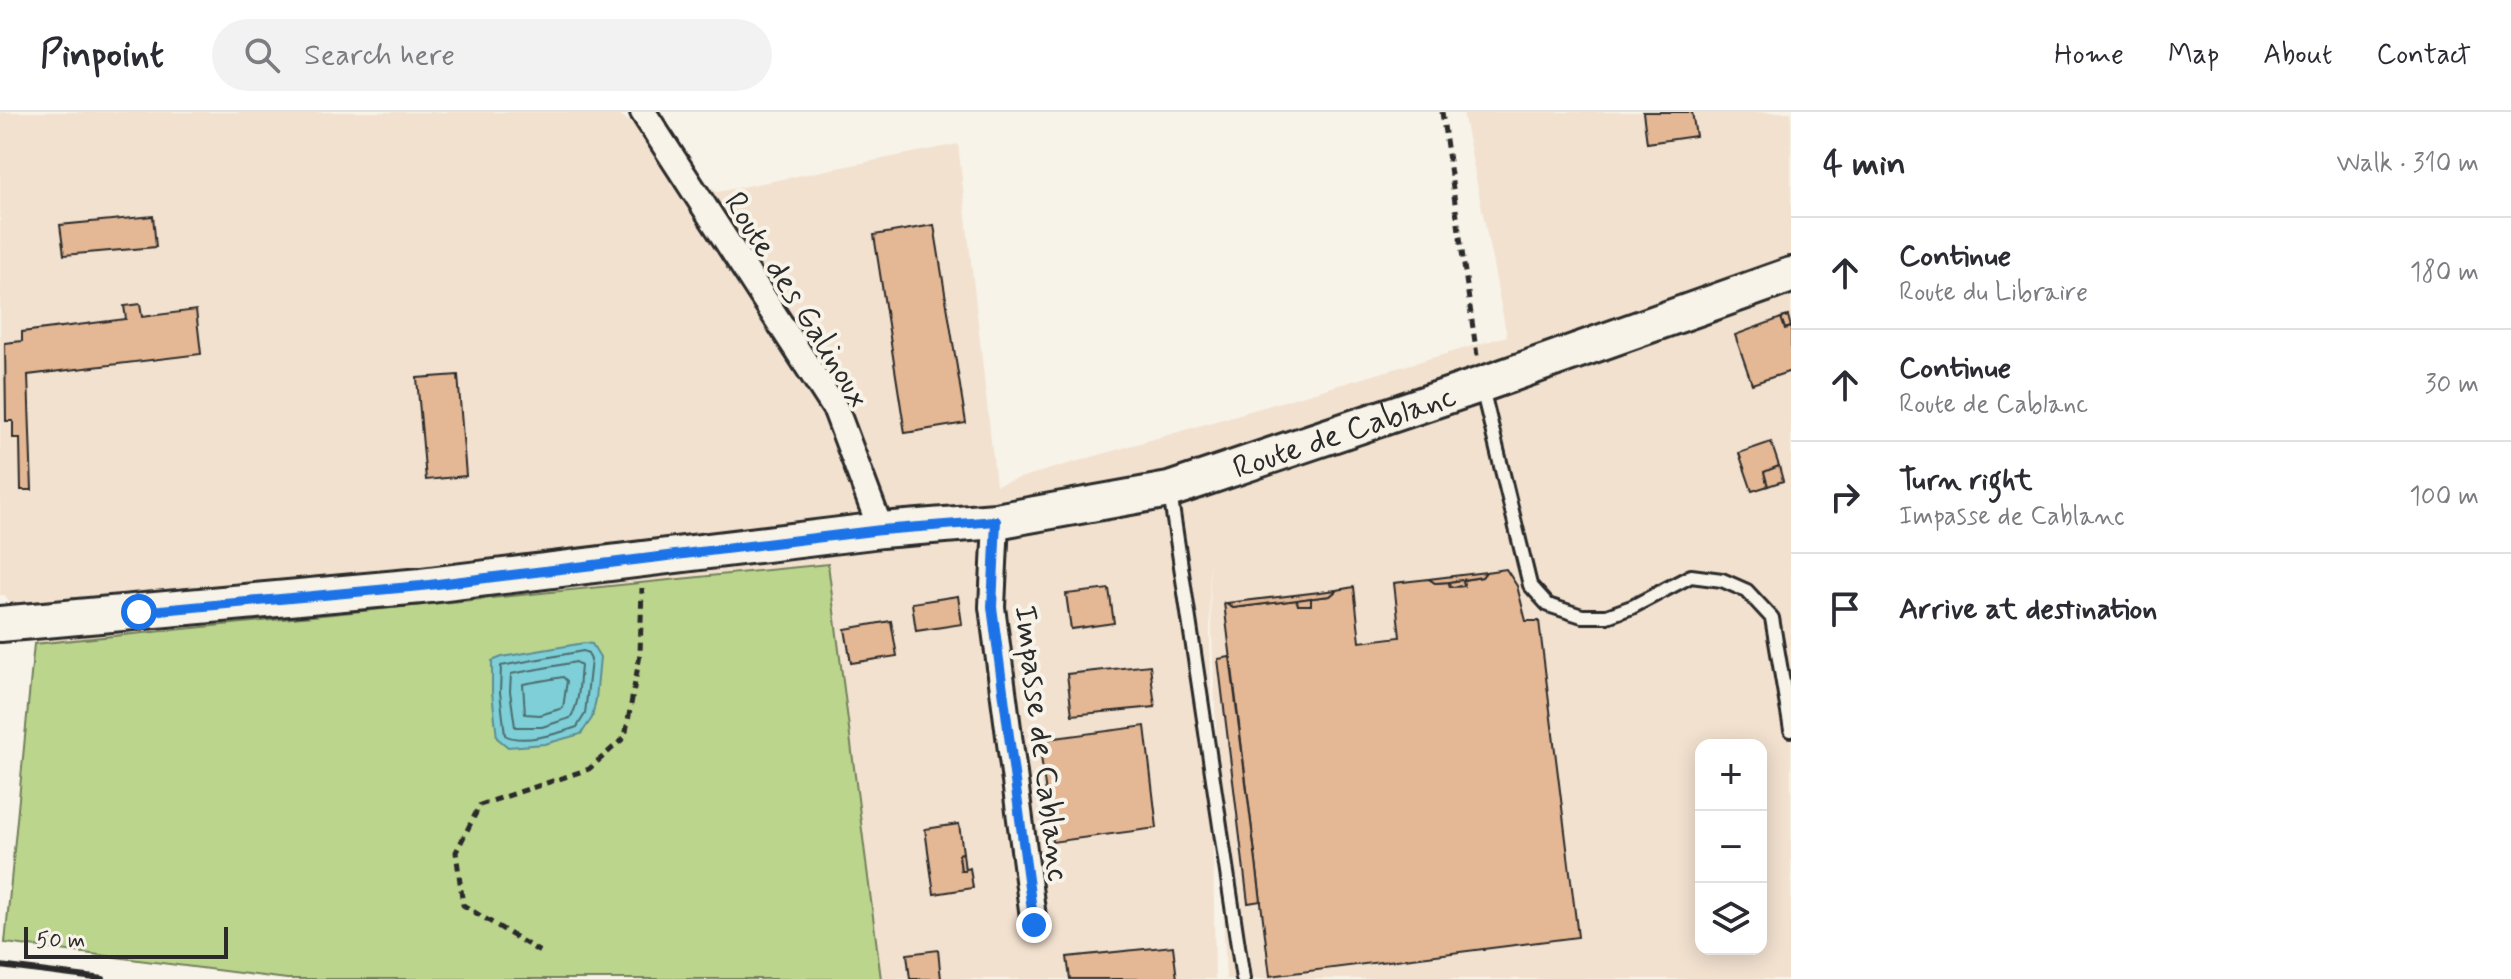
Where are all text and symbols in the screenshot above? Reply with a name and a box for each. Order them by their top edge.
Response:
search box [212,19,772,91]
text: Pinpoint [40,31,164,80]
icon: search [240,33,284,77]
text: Search here [304,36,455,75]
text: Home [2054,37,2124,74]
text: Map [2168,37,2219,74]
text: About [2263,37,2332,74]
text: Contact [2376,37,2471,74]
text: 4 min [1823,142,1906,187]
text: Walk · 310 m [2337,147,2479,181]
street label: Route des Galinoux [713,184,879,416]
text: Continue [1899,237,2011,276]
icon: ahead [1823,251,1867,295]
text: 180 m [2410,256,2479,290]
text: Route du Libraire [1899,276,2088,310]
text: Continue [1899,349,2011,388]
icon: ahead [1823,363,1867,407]
text: 30 m [2425,368,2479,402]
street label: Route de Cablanc [1228,376,1462,490]
text: Route de Cablanc [1899,388,2088,422]
text: Turn right [1899,461,2032,500]
icon: right [1823,475,1867,519]
text: 100 m [2409,480,2479,514]
text: Impasse de Cablanc [1899,500,2125,534]
icon: arrive [1823,587,1867,631]
text: Arrive at destination [1899,590,2157,629]
route start [121,594,157,630]
street label: Impasse de Cablanc [1003,603,1079,884]
map controls [1695,739,1767,955]
button: + [1695,739,1767,811]
button: − [1695,811,1767,883]
button: layers [1695,883,1767,955]
route end [1016,907,1052,943]
scale bar [24,923,228,959]
text: 50 m [36,927,85,955]

